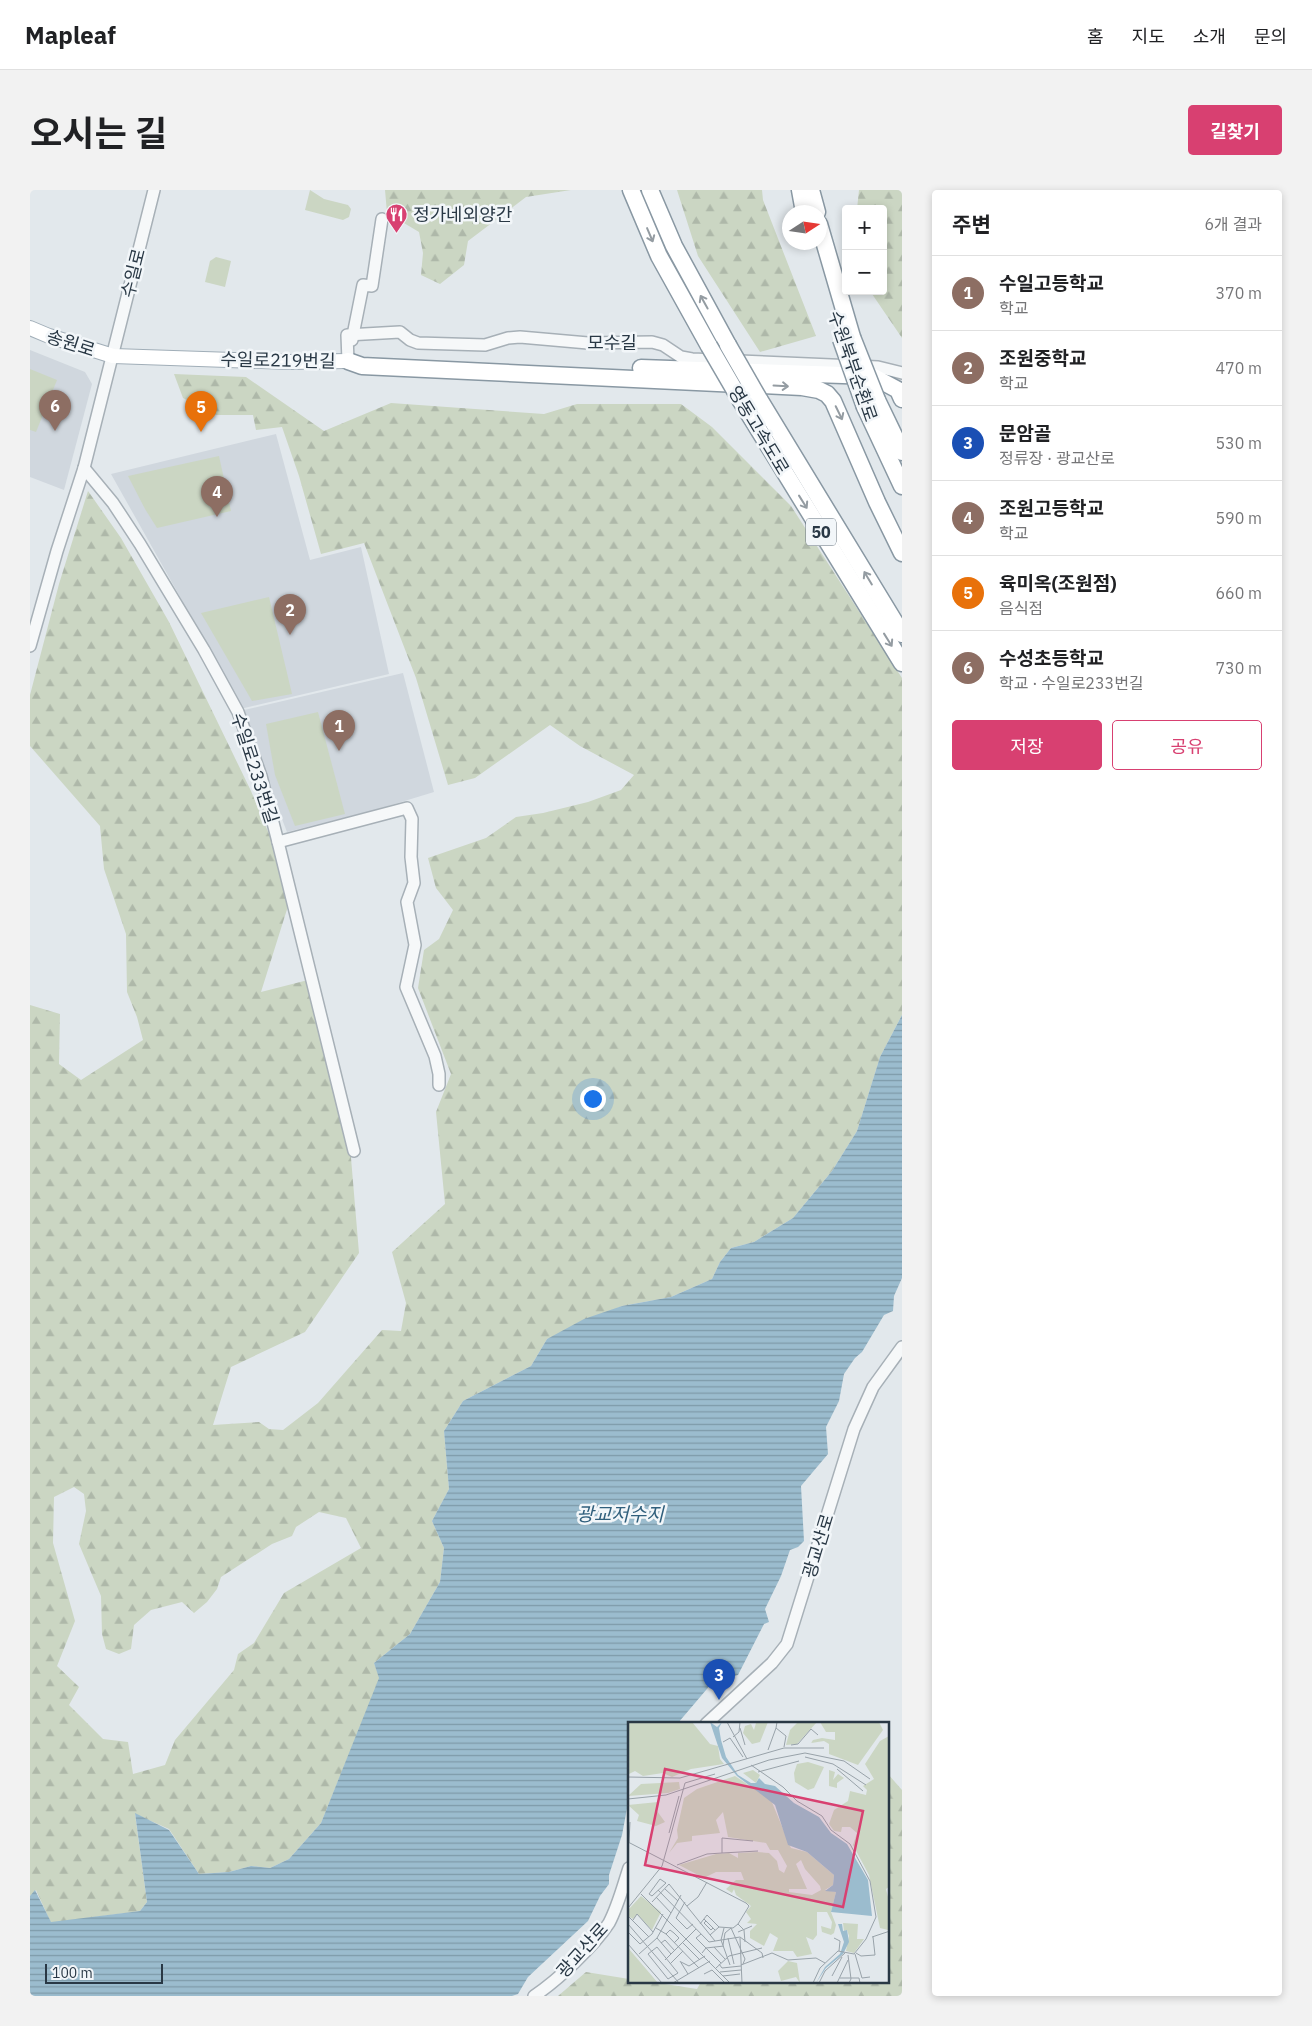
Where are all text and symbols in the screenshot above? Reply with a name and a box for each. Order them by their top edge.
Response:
text: Mapleaf [25,19,116,51]
text: 홈 [1087,25,1104,48]
text: 지도 [1132,25,1165,48]
text: 소개 [1193,25,1226,48]
text: 문의 [1254,25,1287,48]
button: 길찾기 [1188,105,1282,155]
text: 오시는 길 [30,110,167,156]
restaurant icon: 정가네외양간 [385,202,409,233]
place label: 정가네외양간 [413,203,512,226]
north arrow [782,205,827,250]
map controls [842,205,887,295]
button: + [842,205,887,250]
text: 주변 [952,210,991,238]
text: 6개 결과 [1204,214,1262,234]
one-way arrow [646,227,656,242]
street label: 수일로 [116,246,150,300]
button: − [842,250,887,295]
text: 수일고등학교 [999,271,1104,295]
text: 1 [963,283,973,303]
text: 370 m [1215,283,1262,303]
one-way arrow [699,294,709,309]
text: 학교 [999,298,1028,318]
street label: 수원북부순환로 [823,307,883,425]
street label: 송원로 [44,324,98,362]
street label: 모수길 [587,331,637,354]
text: 조원중학교 [999,346,1086,370]
street label: 수일로219번길 [220,347,336,373]
text: 2 [963,358,973,378]
text: 470 m [1215,358,1262,378]
text: 학교 [999,373,1028,393]
street label: 영동고속도로 [724,381,794,479]
one-way arrow [772,381,788,390]
pin: 6 [39,390,71,431]
pin: 5 [185,391,217,432]
one-way arrow [834,405,844,420]
text: 문암골 [999,421,1051,445]
text: 3 [963,433,973,453]
text: 530 m [1215,433,1262,453]
text: 정류장 · 광교산로 [999,448,1115,468]
pin: 4 [201,476,233,517]
one-way arrow [798,494,808,508]
text: 조원고등학교 [999,496,1104,520]
text: 4 [963,508,973,528]
text: 590 m [1215,508,1262,528]
road number: 50 [806,518,836,546]
text: 학교 [999,523,1028,543]
one-way arrow [862,571,872,585]
text: 육미옥(조원점) [999,571,1117,595]
text: 5 [963,583,973,603]
text: 660 m [1215,583,1262,603]
pin: 2 [274,594,306,635]
text: 음식점 [999,598,1043,618]
one-way arrow [884,633,894,647]
text: 수성초등학교 [999,646,1104,670]
text: 6 [963,658,973,678]
text: 730 m [1215,658,1262,678]
text: 학교 · 수일로233번길 [999,673,1144,693]
street label: 수일로233번길 [226,710,284,826]
pin: 1 [323,710,355,751]
button: 저장 [952,720,1102,770]
button: 공유 [1112,720,1262,770]
your location [580,1086,606,1112]
water label: 광교저수지 [576,1502,665,1526]
street label: 광교산로 [797,1511,839,1581]
pin: 3 [703,1659,735,1700]
inset map [628,1722,889,1984]
street label: 광교산로 [551,1918,613,1982]
scale bar [45,1961,162,1984]
text: 100 m [52,1964,93,1982]

